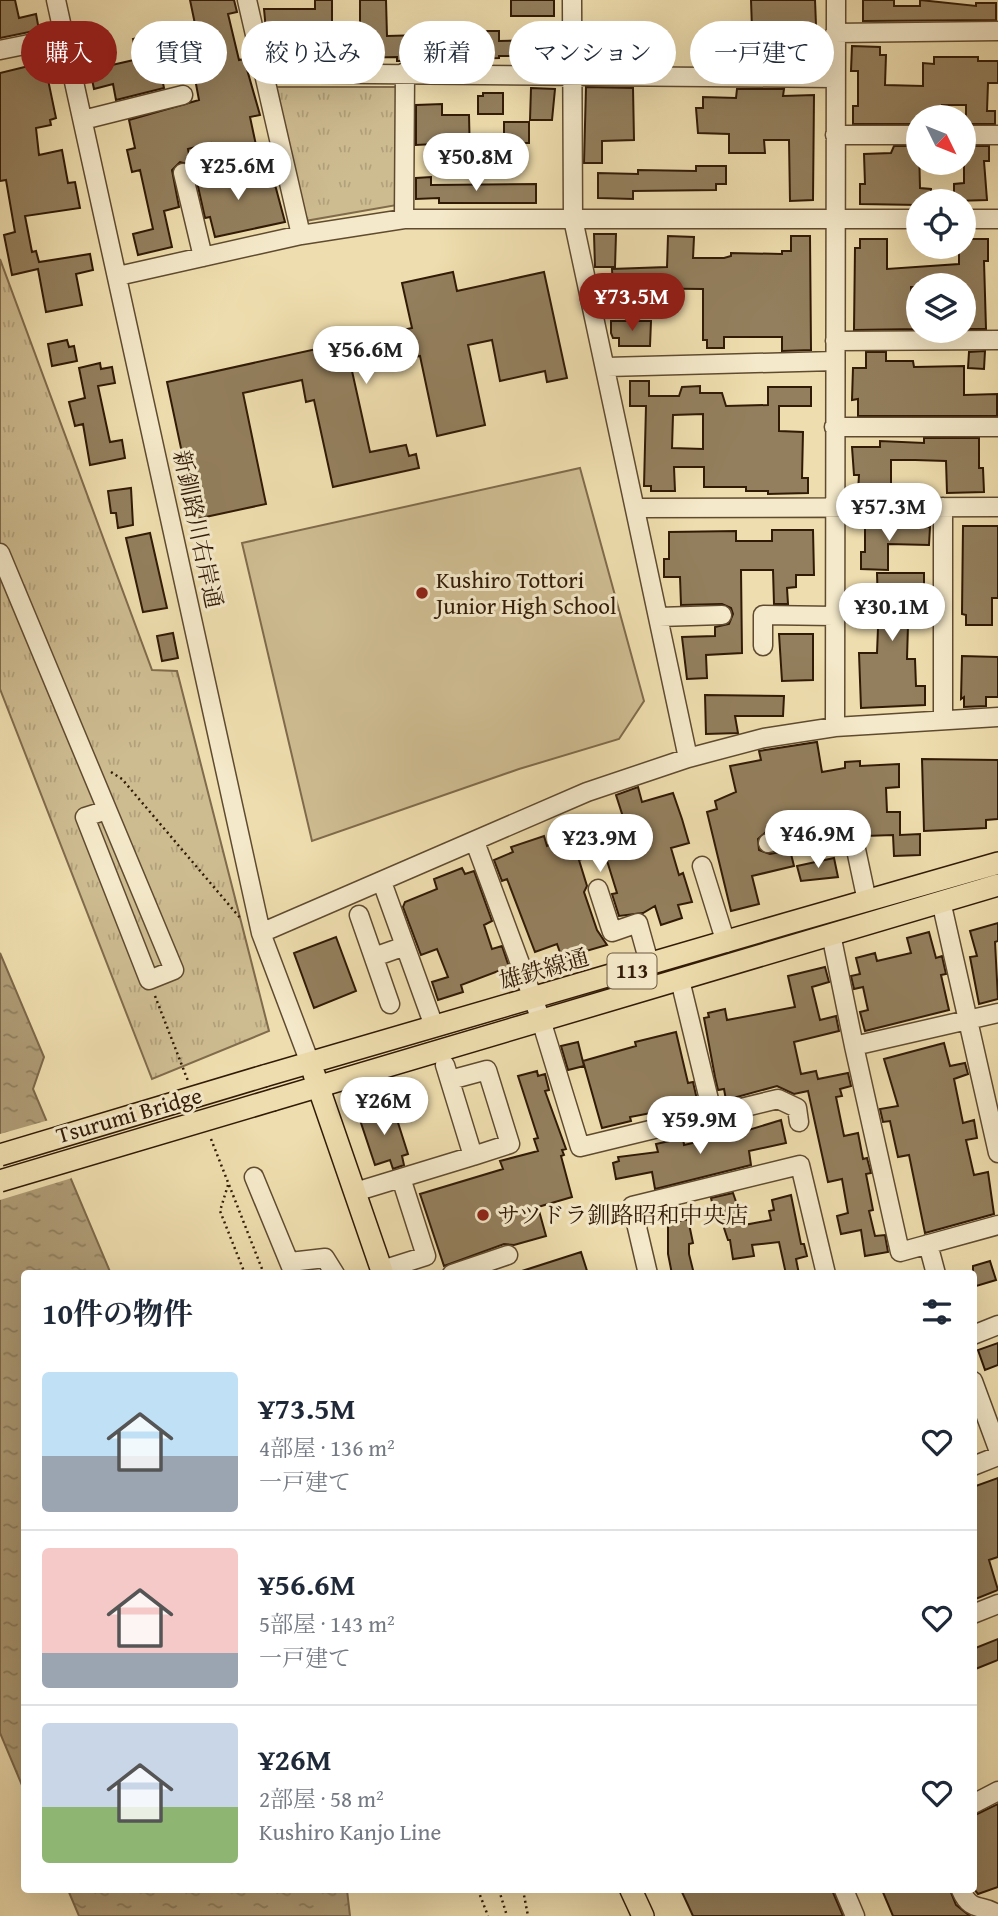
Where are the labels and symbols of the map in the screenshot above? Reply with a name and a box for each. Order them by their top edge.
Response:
north arrow [906,105,976,175]
pin: ¥50.8M [419,134,533,193]
pin: ¥25.6M [181,142,295,202]
pin: ¥73.5M [575,274,689,333]
pin: ¥56.6M [309,326,423,386]
street label: 新釧路川右岸通 [166,447,231,611]
pin: ¥57.3M [832,484,946,543]
place label: Kushiro Tottori Junior High School [433,563,616,622]
pin: ¥30.1M [835,584,949,643]
marker: Kushiro Tottori Junior High School [414,585,430,601]
pin: ¥46.9M [761,810,875,870]
pin: ¥23.9M [543,814,657,874]
street label: 雄鉄線通 [495,940,593,997]
road number: 113 [608,954,656,988]
street label: Tsurumi Bridge [52,1078,206,1151]
pin: ¥26M [343,1078,425,1137]
pin: ¥59.9M [643,1096,757,1156]
place label: サツドラ釧路昭和中央店 [497,1198,749,1231]
marker: サツドラ釧路昭和中央店 [475,1207,491,1223]

